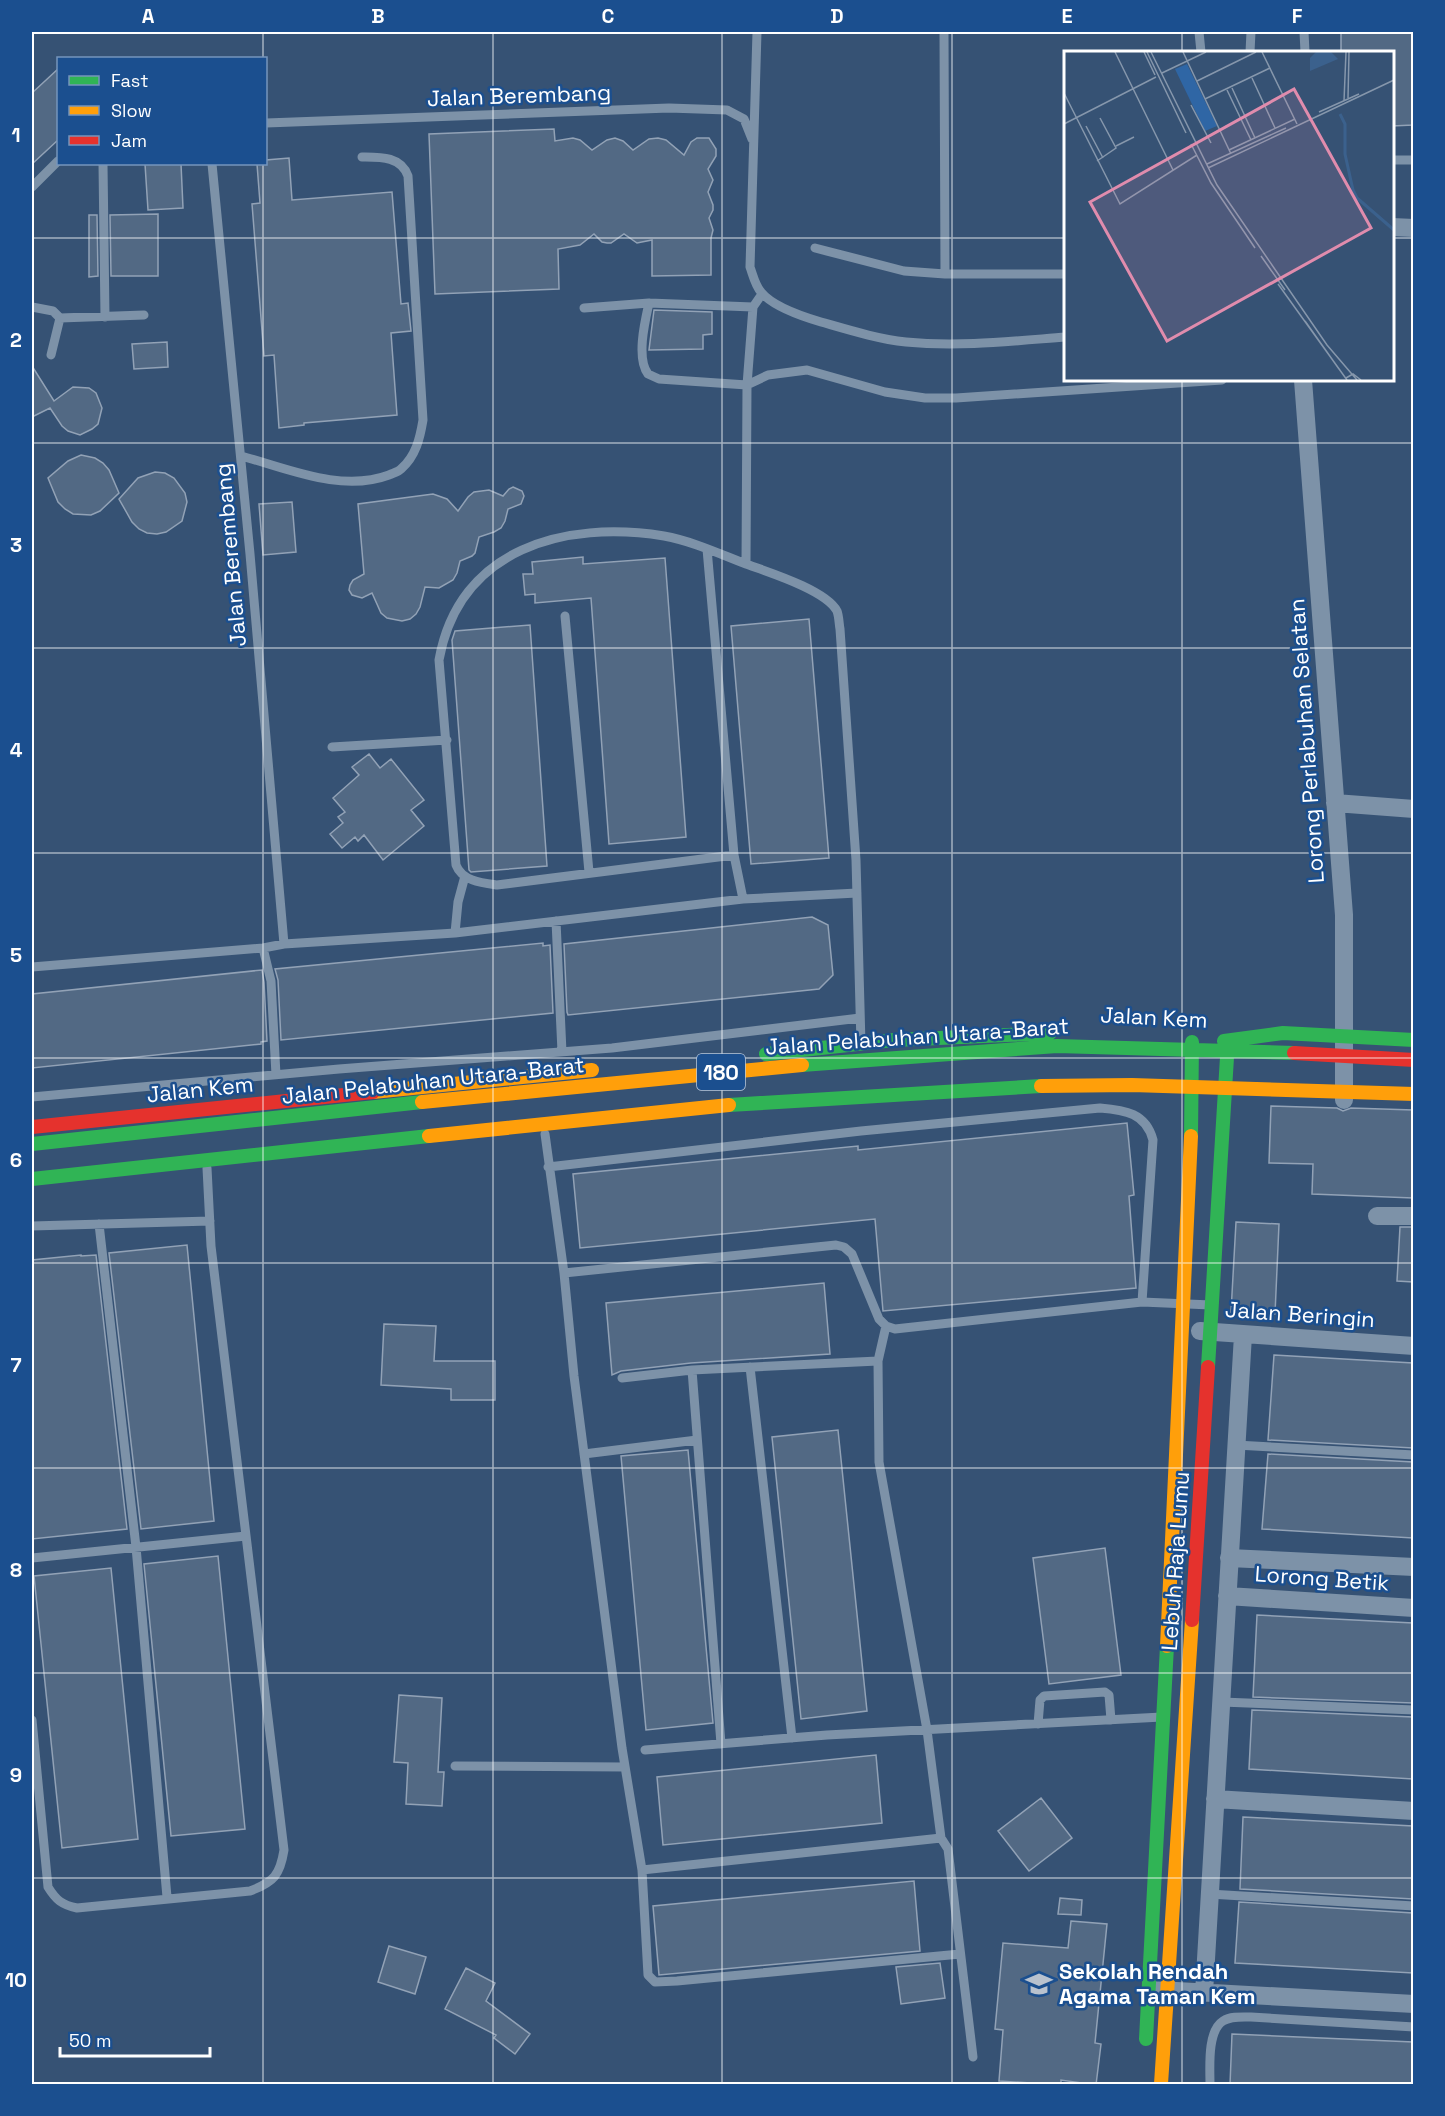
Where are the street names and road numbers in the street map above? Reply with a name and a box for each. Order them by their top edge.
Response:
street label: Jalan Berembang [426,78,612,112]
street label: Jalan Berembang [208,462,252,648]
street label: Lorong Perlabuhan Selatan [1282,598,1330,884]
street label: Jalan Kem [1100,1000,1208,1034]
street label: Jalan Pelabuhan Utara-Barat [764,1011,1070,1061]
street label: Jalan Pelabuhan Utara-Barat [280,1050,586,1110]
road number: 180 [697,1054,745,1090]
street label: Jalan Kem [145,1069,255,1109]
street label: Jalan Beringin [1224,1295,1376,1333]
street label: Lebuh Raja Lumu [1155,1470,1195,1652]
street label: Lorong Betik [1254,1559,1390,1597]

